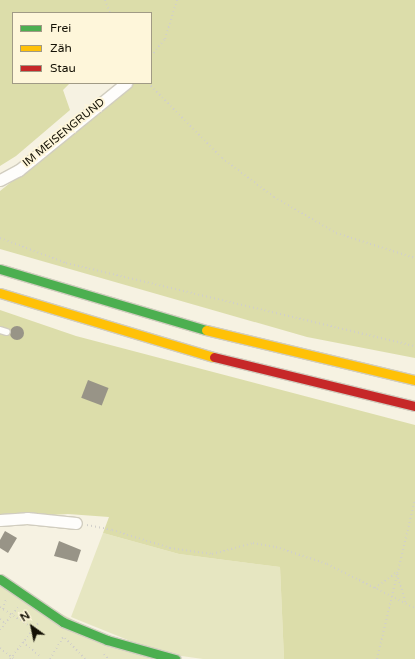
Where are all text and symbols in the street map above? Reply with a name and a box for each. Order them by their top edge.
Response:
legend [12,12,152,84]
text: Frei [50,21,71,35]
text: Zäh [50,41,72,55]
text: Stau [50,61,76,75]
street label: IM MEISENGRUND [20,96,108,170]
north arrow [12,607,52,647]
text: N [18,609,32,624]

